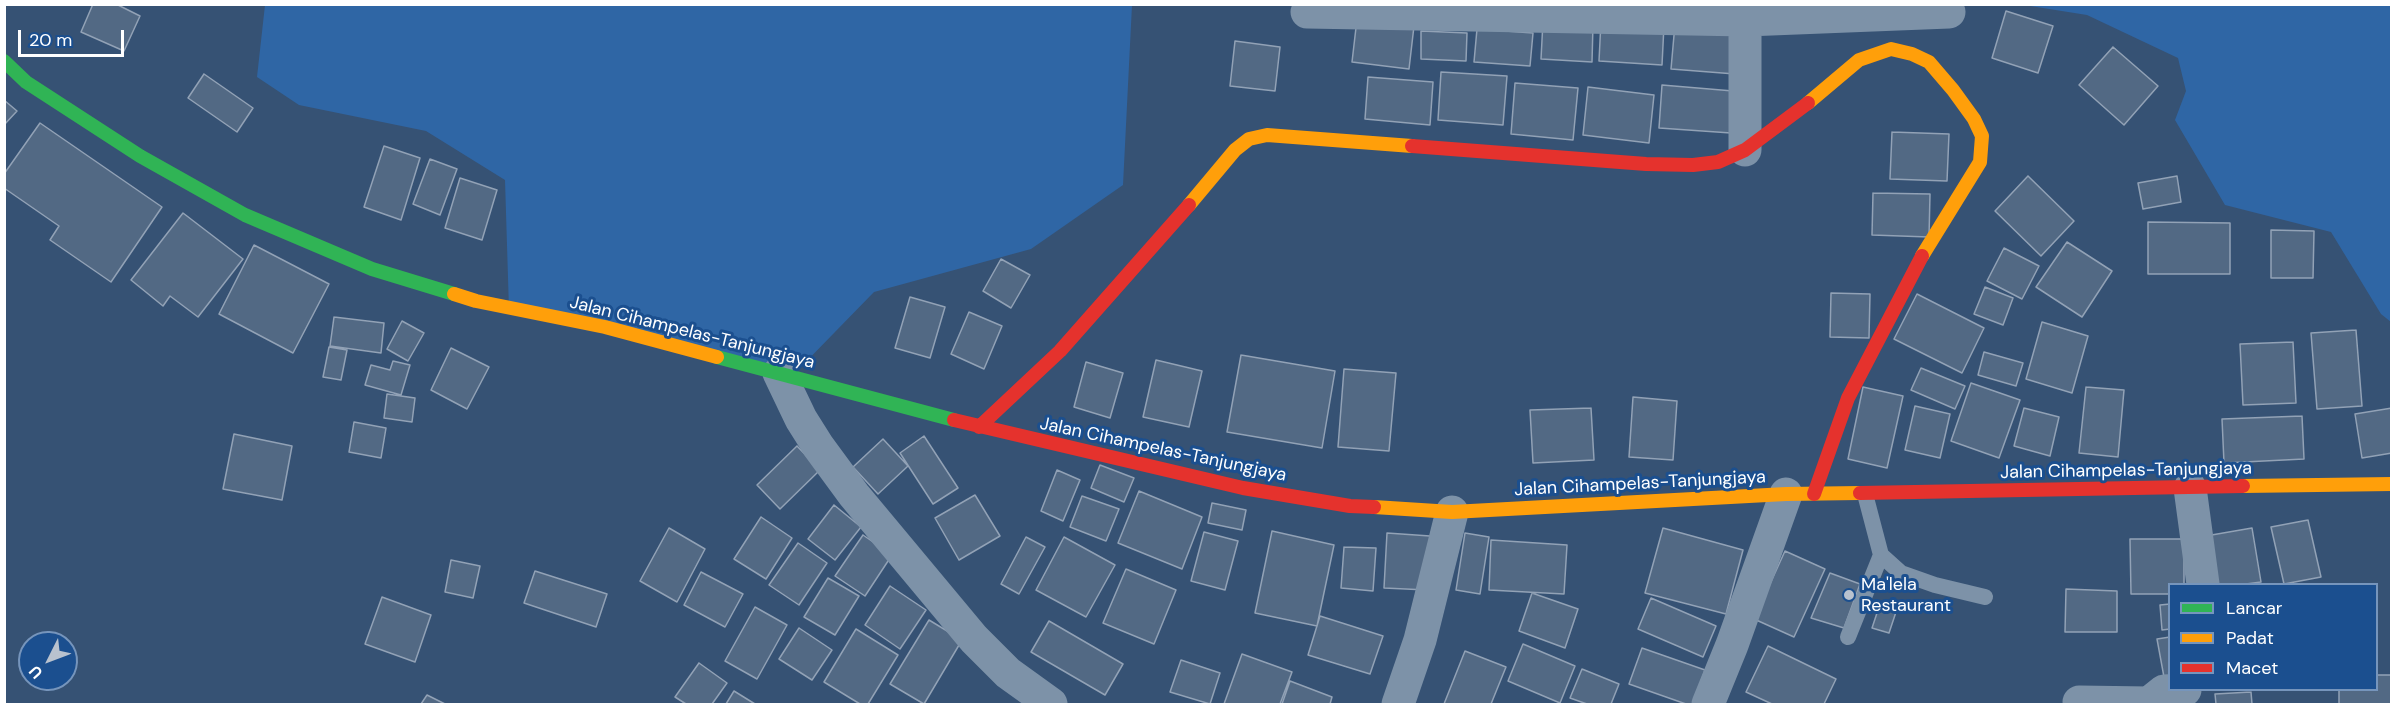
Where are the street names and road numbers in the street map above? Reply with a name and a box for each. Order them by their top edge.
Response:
street label: Jalan Cihampelas-Tanjungjaya [567,292,817,374]
street label: Jalan Cihampelas-Tanjungjaya [1038,413,1288,487]
street label: Jalan Cihampelas-Tanjungjaya [2000,458,2252,484]
street label: Jalan Cihampelas-Tanjungjaya [1514,467,1766,501]

